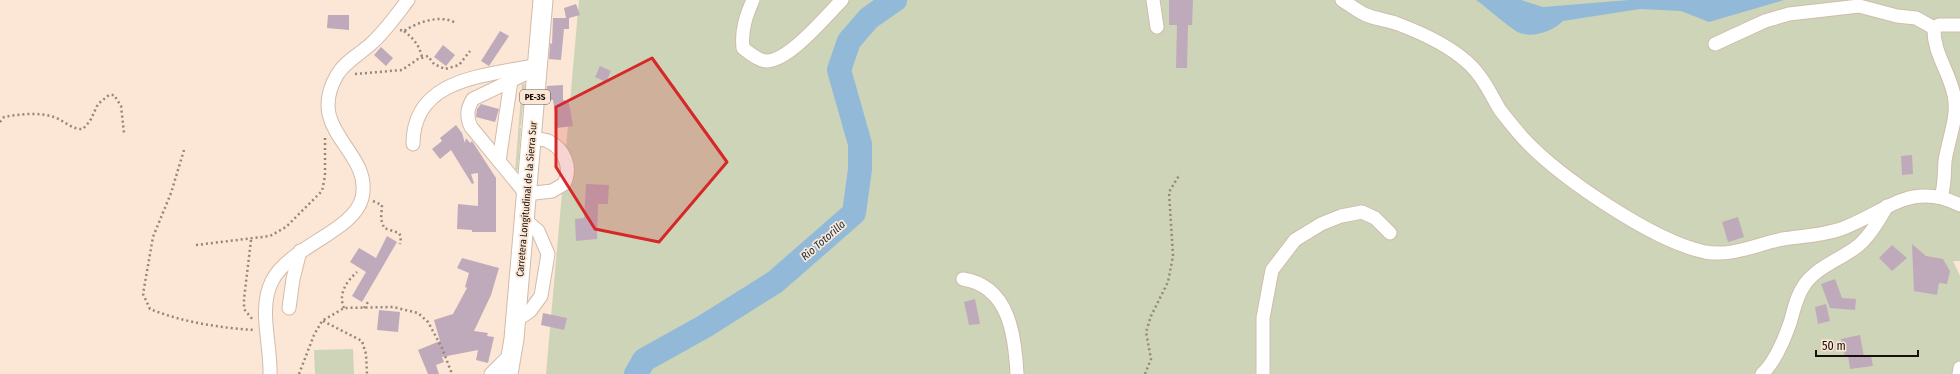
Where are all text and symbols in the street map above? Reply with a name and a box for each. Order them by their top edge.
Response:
road number: PE-3S [520,90,550,104]
street label: Carretera Longitudinal de la Sierra Sur [514,120,540,277]
water label: Rio Totorilla [799,217,848,263]
scale bar [1816,332,1918,358]
text: 50 m [1822,339,1846,353]

